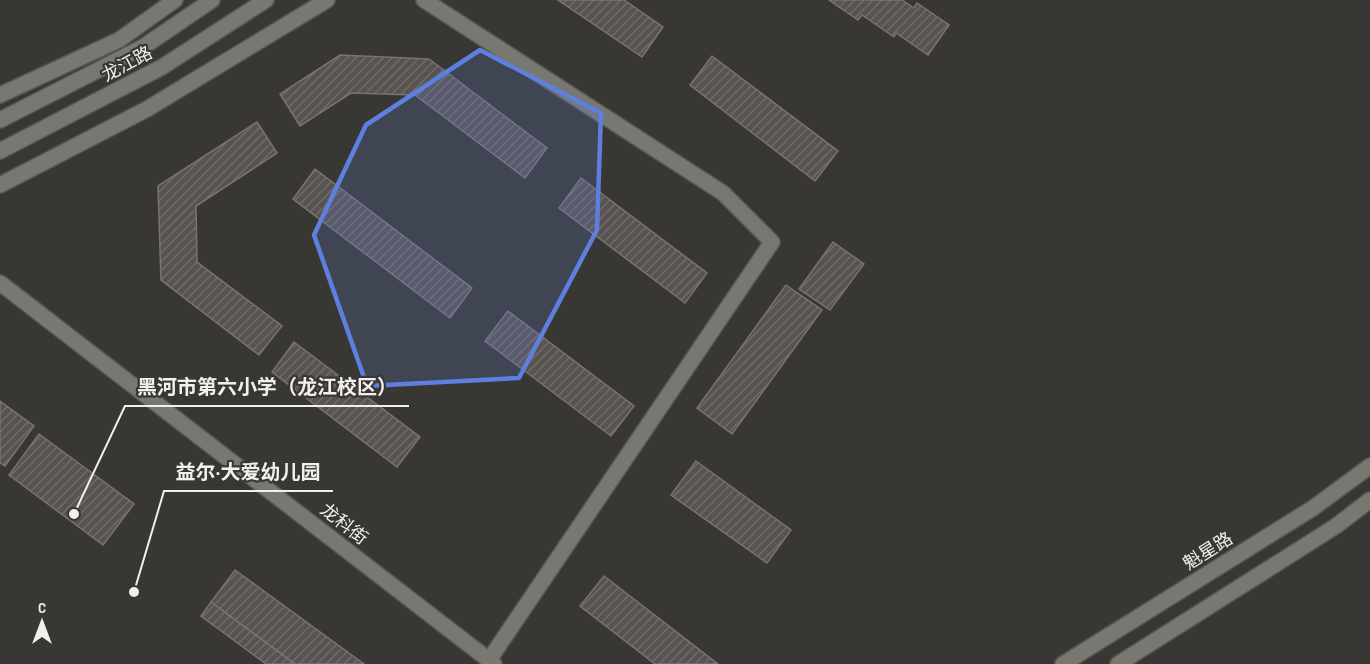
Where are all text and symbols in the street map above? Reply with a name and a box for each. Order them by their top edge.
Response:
street label: 龙江路 [98,42,156,86]
callout: 黑河市第六小学（龙江校区） [125,368,409,406]
text: 黑河市第六小学（龙江校区） [137,376,397,400]
callout: 益尔·大爱幼儿园 [164,453,333,491]
text: 益尔·大爱幼儿园 [176,461,320,485]
street label: 龙科街 [316,499,371,549]
street label: 魁星路 [1180,528,1237,575]
north arrow [12,592,72,652]
text: С [38,599,46,618]

